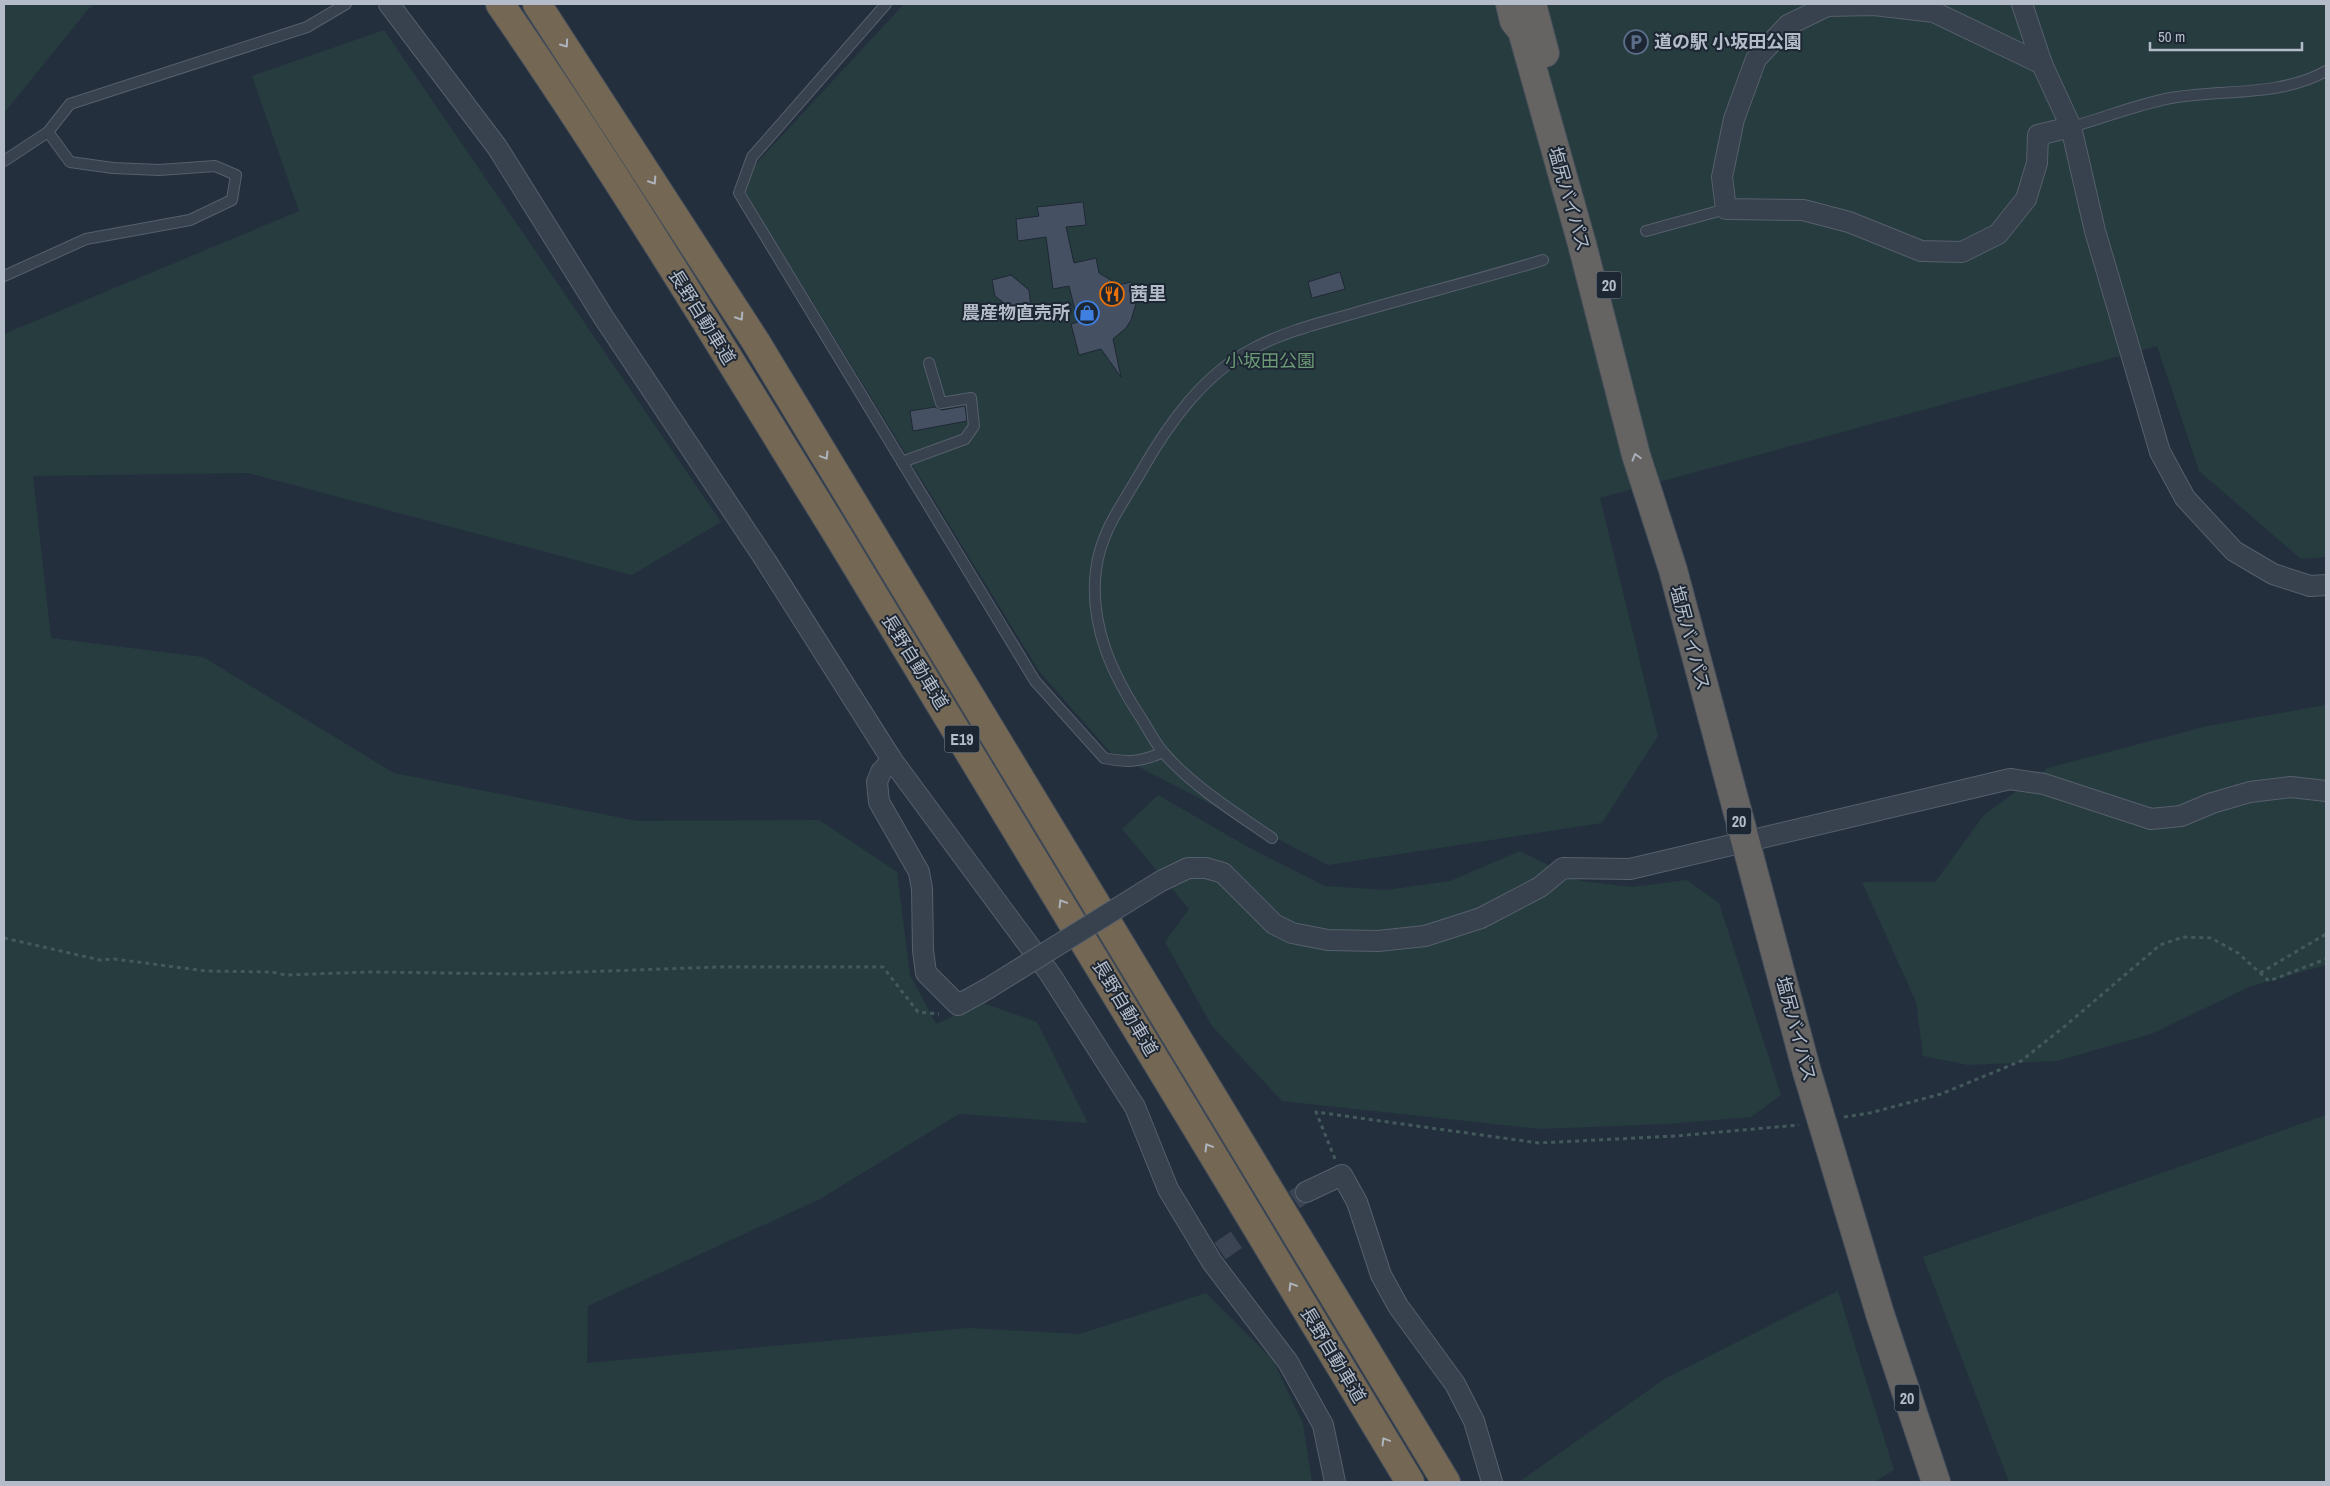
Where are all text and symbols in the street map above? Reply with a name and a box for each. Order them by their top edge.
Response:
scale bar [2150,20,2302,52]
text: 50 m [2158,26,2185,47]
parking icon: 道の駅 小坂田公園 [1623,29,1649,55]
place label: 道の駅 小坂田公園 [1654,29,1802,54]
one-way arrow [559,38,568,48]
street label: 塩尻バイパス [1543,144,1596,254]
one-way arrow [646,175,656,184]
street label: 長野自動車道 [663,264,742,369]
road number: 20 [1596,272,1622,298]
restaurant icon: 茜里 [1099,281,1125,307]
place label: 茜里 [1130,281,1166,306]
place label: 農産物直売所 [962,300,1070,325]
shop icon: 農産物直売所 [1074,300,1100,326]
one-way arrow [734,312,743,321]
park label: 小坂田公園 [1225,348,1315,373]
one-way arrow [819,450,829,459]
one-way arrow [1632,453,1642,461]
street label: 塩尻バイパス [1664,583,1716,693]
street label: 長野自動車道 [876,609,955,714]
road number: E19 [944,726,980,752]
road number: 20 [1726,808,1752,834]
one-way arrow [1058,899,1068,908]
street label: 長野自動車道 [1087,955,1164,1060]
street label: 塩尻バイパス [1770,974,1822,1084]
one-way arrow [1205,1144,1215,1153]
one-way arrow [1288,1283,1298,1292]
street label: 長野自動車道 [1295,1302,1372,1407]
road number: 20 [1894,1385,1920,1412]
one-way arrow [1381,1437,1391,1446]

